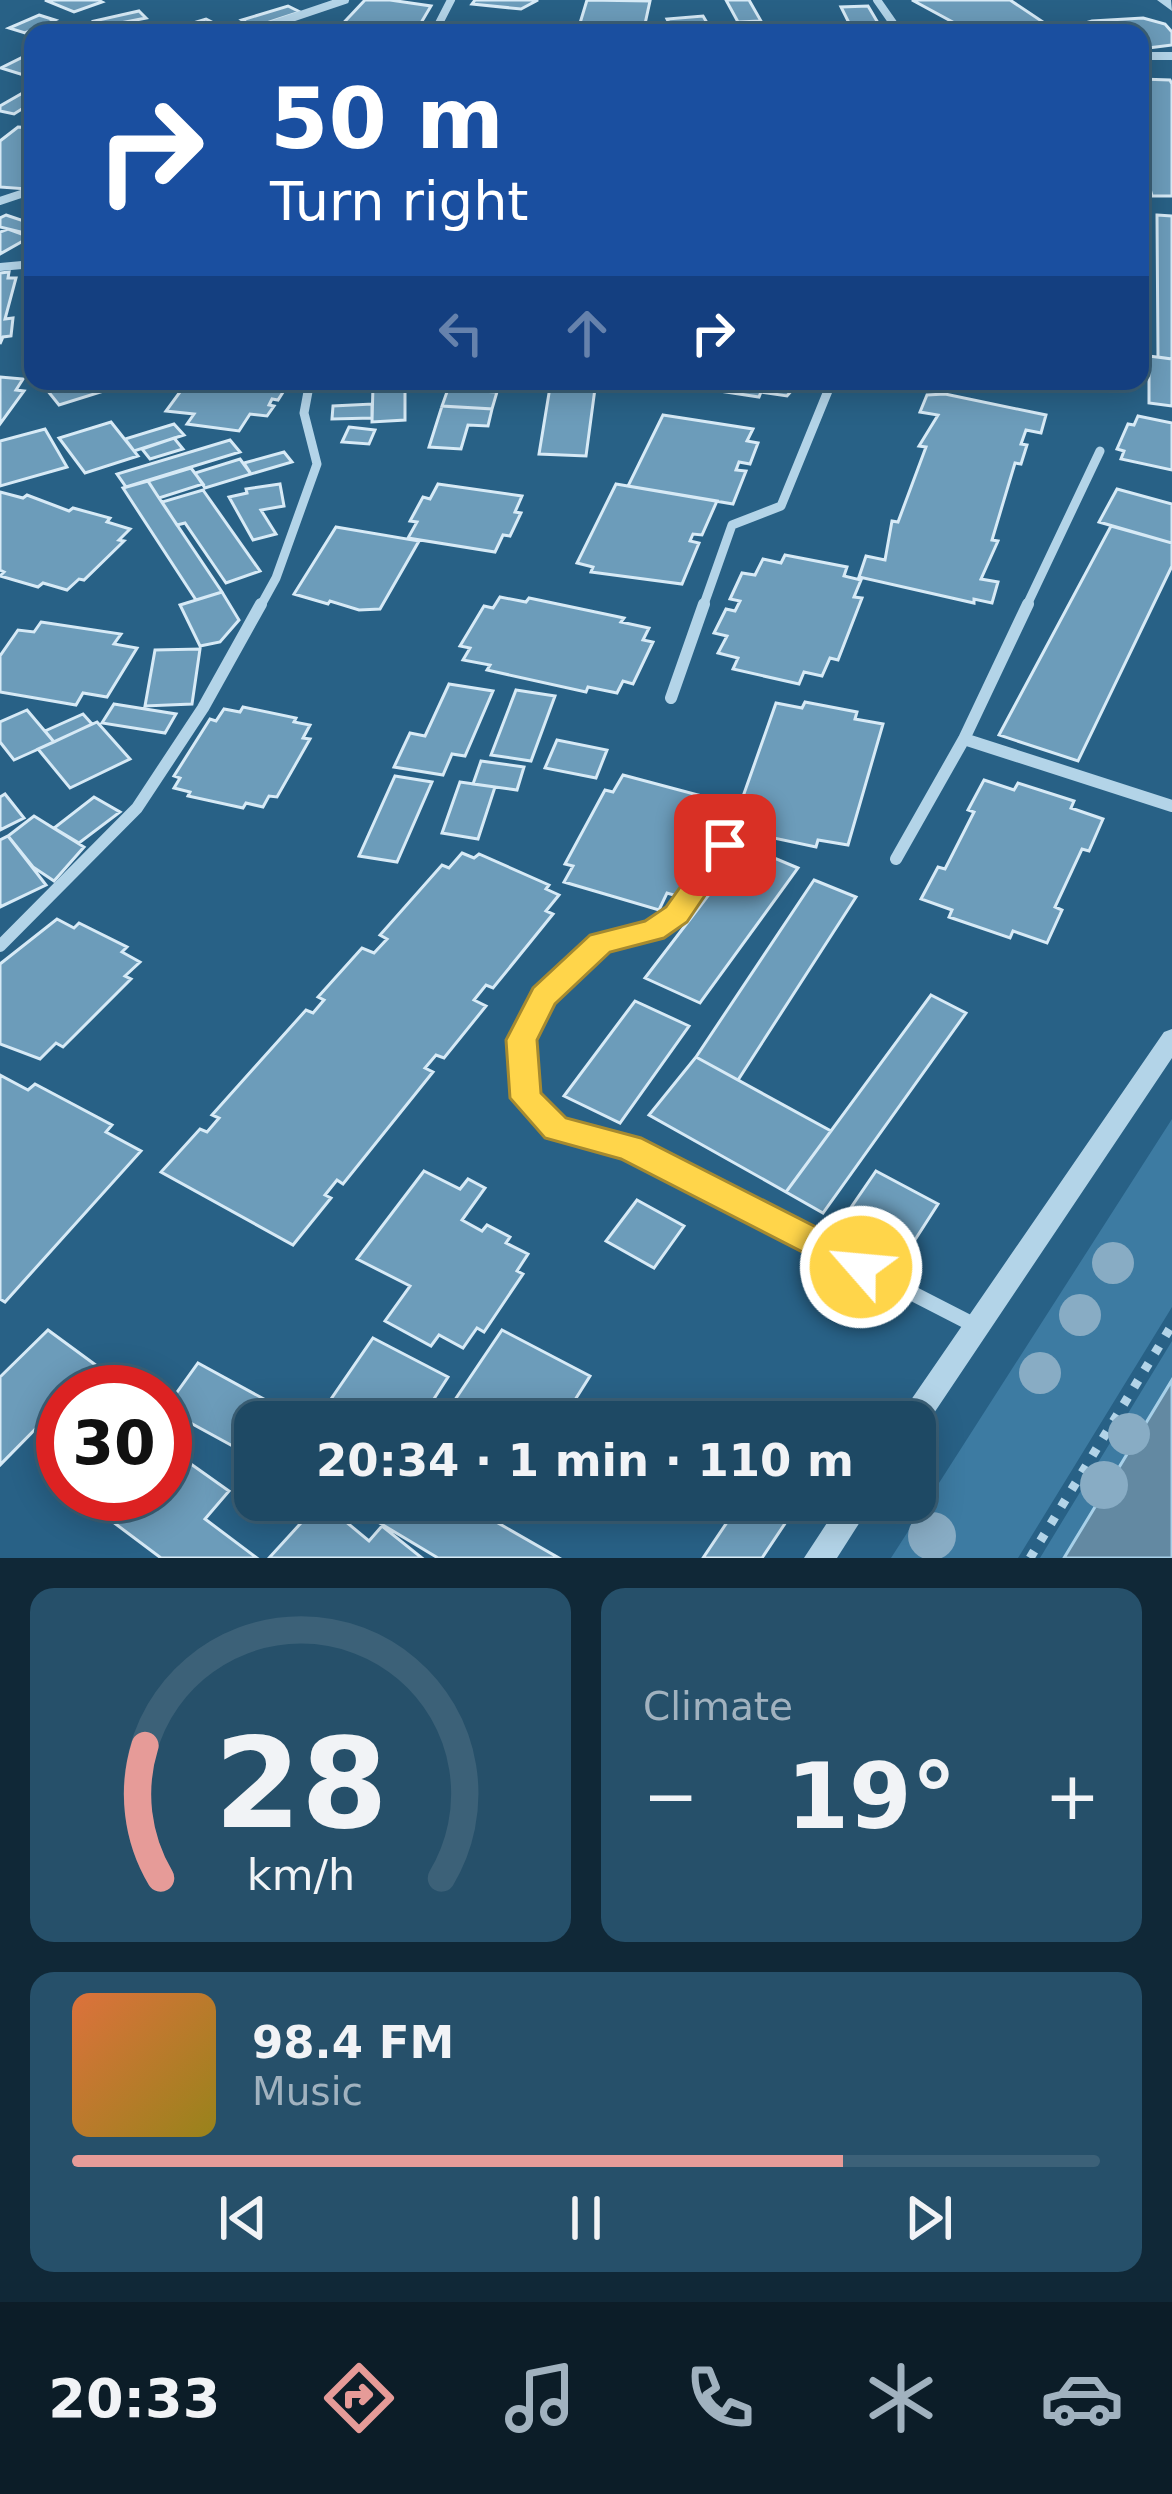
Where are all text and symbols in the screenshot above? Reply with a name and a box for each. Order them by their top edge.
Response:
text: 50 m [270,70,504,168]
icon: right [72,72,228,228]
text: Turn right [270,170,529,233]
icon: left [428,300,494,366]
icon: ahead [554,300,620,366]
icon: right [680,300,746,366]
pin [674,794,776,896]
icon: arrive [692,812,758,878]
position arrow [798,1204,924,1330]
speed limit sign: 30 [36,1365,192,1521]
text: 20:34 · 1 min · 110 m [316,1434,854,1487]
text: Climate [643,1684,793,1729]
text: 28 [214,1711,387,1856]
text: 19° [786,1744,957,1849]
text: − [643,1758,698,1835]
text: + [1045,1758,1100,1835]
text: km/h [246,1850,355,1900]
text: 98.4 FM [252,2016,454,2069]
text: Music [252,2069,363,2114]
icon: previous [210,2185,276,2251]
icon: pause [553,2185,619,2251]
icon: next [896,2185,962,2251]
icon: directions [317,2356,401,2440]
icon: music [498,2356,582,2440]
icon: phone [678,2356,762,2440]
icon: climate [859,2356,943,2440]
icon: car [1040,2356,1124,2440]
text: 20:33 [48,2367,220,2430]

